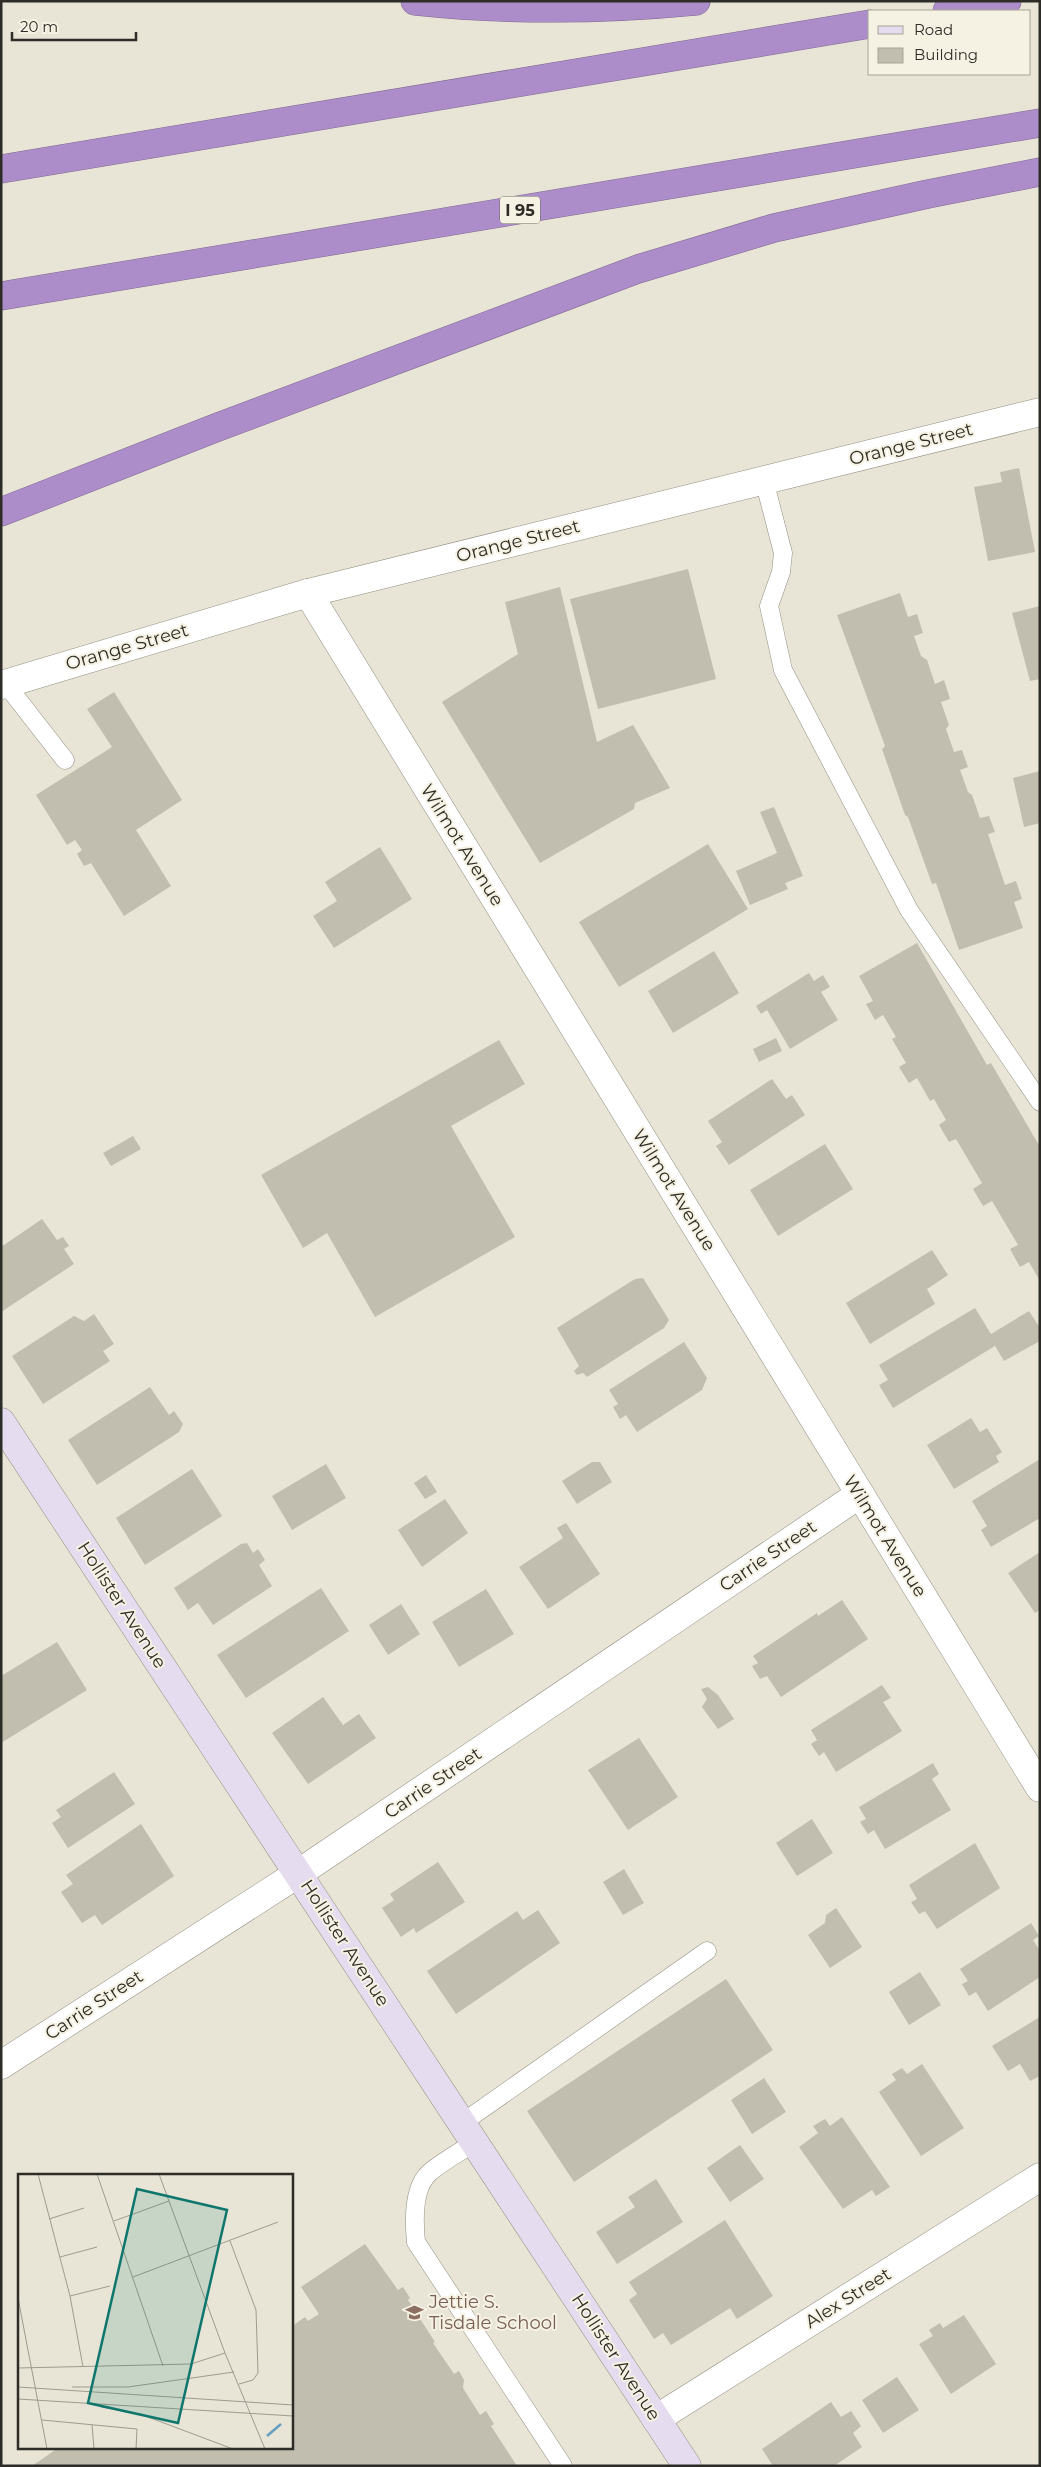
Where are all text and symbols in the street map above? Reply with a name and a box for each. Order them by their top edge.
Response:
scale bar [12,10,136,42]
legend [868,10,1031,75]
text: 20 m [20,17,58,36]
text: Road [914,20,953,39]
text: Building [914,45,978,64]
road number: I 95 [500,196,540,224]
street label: Orange Street [847,418,975,470]
street label: Orange Street [454,515,582,567]
street label: Orange Street [63,619,191,675]
street label: Wilmot Avenue [416,780,508,910]
street label: Wilmot Avenue [628,1125,720,1255]
street label: Wilmot Avenue [839,1471,931,1601]
street label: Carrie Street [715,1515,821,1597]
street label: Hollister Avenue [73,1537,171,1673]
street label: Carrie Street [380,1742,486,1824]
street label: Hollister Avenue [296,1875,394,2011]
street label: Carrie Street [41,1965,147,2045]
inset map [18,2174,292,2450]
street label: Alex Street [801,2263,895,2333]
street label: Hollister Avenue [567,2289,665,2425]
place label: Jettie S. Tisdale School [428,2291,557,2334]
school or university icon: Jettie S. Tisdale School [405,2302,425,2322]

